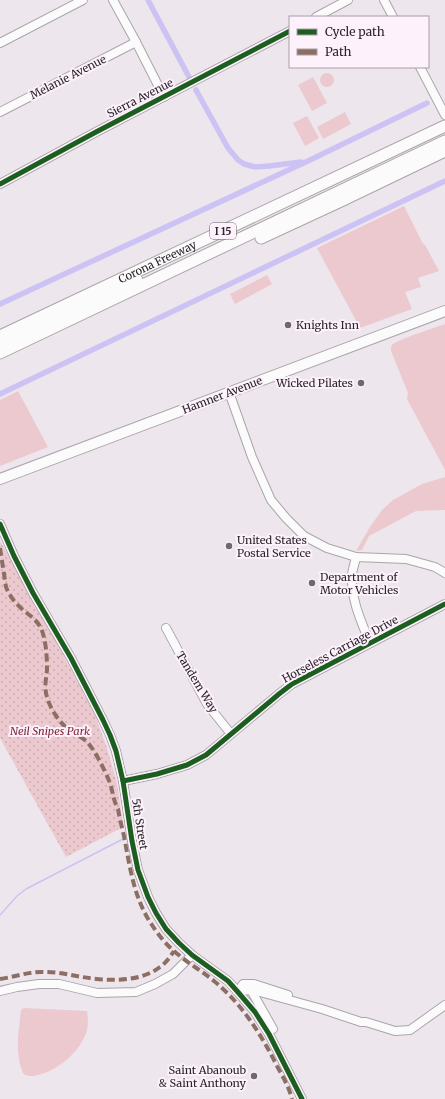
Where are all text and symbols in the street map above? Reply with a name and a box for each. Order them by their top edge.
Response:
legend [289,16,429,68]
text: Cycle path [325,24,385,39]
text: Path [325,44,351,59]
street label: Melanie Avenue [28,52,109,102]
street label: Sierra Avenue [104,75,176,121]
road number: I 15 [210,223,236,239]
street label: Corona Freeway [116,237,199,286]
place label: Knights Inn [296,318,360,332]
marker: Knights Inn [283,320,293,330]
street label: Hamner Avenue [180,373,264,417]
place label: Wicked Pilates [275,376,353,390]
marker: Wicked Pilates [356,378,366,388]
place label: United States Postal Service [237,533,311,560]
marker: United States Postal Service [224,541,234,551]
place label: Department of Motor Vehicles [320,570,398,597]
marker: Department of Motor Vehicles [307,578,317,588]
street label: Horseless Carriage Drive [279,612,401,686]
street label: Tandem Way [173,649,221,716]
park label: Neil Snipes Park [10,724,90,738]
street label: 5th Street [129,797,151,851]
place label: Saint Abanoub & Saint Anthony [159,1063,247,1090]
marker: Saint Abanoub & Saint Anthony [249,1071,259,1081]

